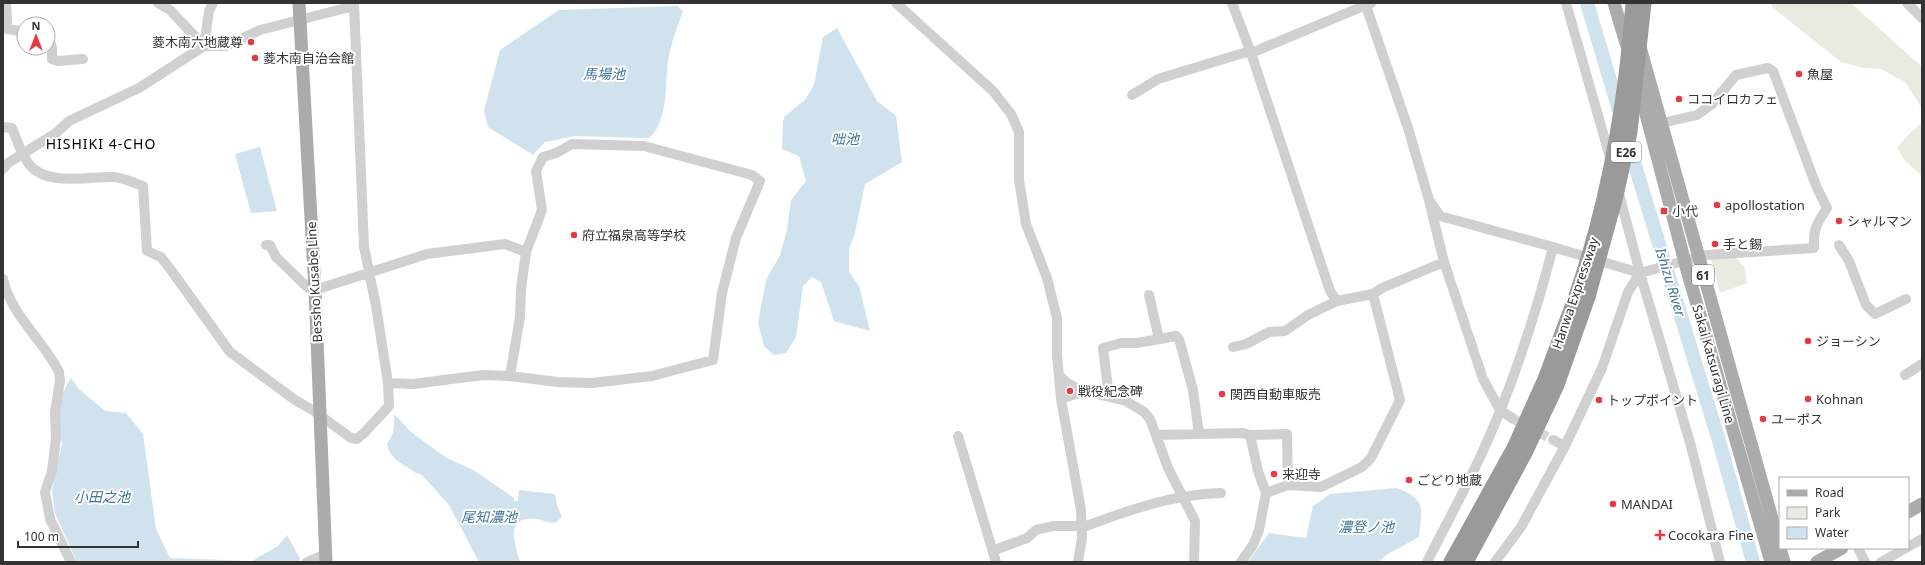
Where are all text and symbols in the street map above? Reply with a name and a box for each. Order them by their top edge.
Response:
north arrow [16,16,56,56]
text: N [32,18,40,33]
place label: 菱木南六地蔵尊 [152,33,243,51]
marker: 菱木南六地蔵尊 [246,37,256,47]
place label: 菱木南自治会館 [263,49,354,67]
marker: 菱木南自治会館 [250,53,260,63]
water label: 馬場池 [583,64,627,83]
place label: 魚屋 [1807,65,1833,83]
marker: 魚屋 [1794,69,1804,79]
place label: ココイロカフェ [1687,90,1778,108]
marker: ココイロカフェ [1674,94,1684,104]
water label: 咄池 [831,129,861,148]
district label: HISHIKI 4-CHO [46,134,156,153]
road number: E26 [1611,142,1641,162]
place label: apollostation [1725,196,1805,214]
marker: apollostation [1712,200,1722,210]
place label: 小代 [1672,202,1698,220]
marker: 小代 [1659,206,1669,216]
place label: シャルマン [1847,212,1912,230]
marker: シャルマン [1834,216,1844,226]
street label: Bessho Kusabe Line [302,221,326,343]
place label: 府立福泉高等学校 [582,226,686,244]
marker: 府立福泉高等学校 [569,230,579,240]
street label: Hanwa Expressway [1547,234,1603,351]
place label: 手と錫 [1723,235,1762,253]
marker: 手と錫 [1710,239,1720,249]
water label: Ishizu River [1651,244,1691,319]
road number: 61 [1692,265,1714,285]
street label: Sakai Katsuragi Line [1688,303,1740,425]
place label: ジョーシン [1816,332,1881,350]
marker: ジョーシン [1803,336,1813,346]
place label: 戦役紀念碑 [1078,382,1143,400]
place label: 関西自動車販売 [1230,385,1321,403]
marker: 戦役紀念碑 [1065,386,1075,396]
marker: 関西自動車販売 [1217,389,1227,399]
place label: Kohnan [1816,390,1863,408]
place label: トップポイント [1607,391,1698,409]
marker: Kohnan [1803,394,1813,404]
marker: トップポイント [1594,395,1604,405]
place label: ユーポス [1771,410,1823,428]
marker: ユーポス [1758,414,1768,424]
place label: 来迎寺 [1282,465,1321,483]
marker: 来迎寺 [1269,469,1279,479]
place label: ごどり地蔵 [1417,471,1482,489]
marker: ごどり地蔵 [1404,475,1414,485]
legend [1779,477,1909,549]
text: Road [1815,484,1844,501]
water label: 小田之池 [74,487,132,506]
place label: MANDAI [1621,495,1673,513]
marker: MANDAI [1608,499,1618,509]
text: Park [1815,504,1841,521]
water label: 尾知濃池 [461,507,519,526]
water label: 濃登ノ池 [1338,517,1396,536]
scale bar [18,523,138,549]
text: Water [1815,524,1849,541]
place label: Cocokara Fine [1668,526,1754,544]
text: 100 m [24,528,59,545]
marker: Cocokara Fine [1655,530,1665,540]

